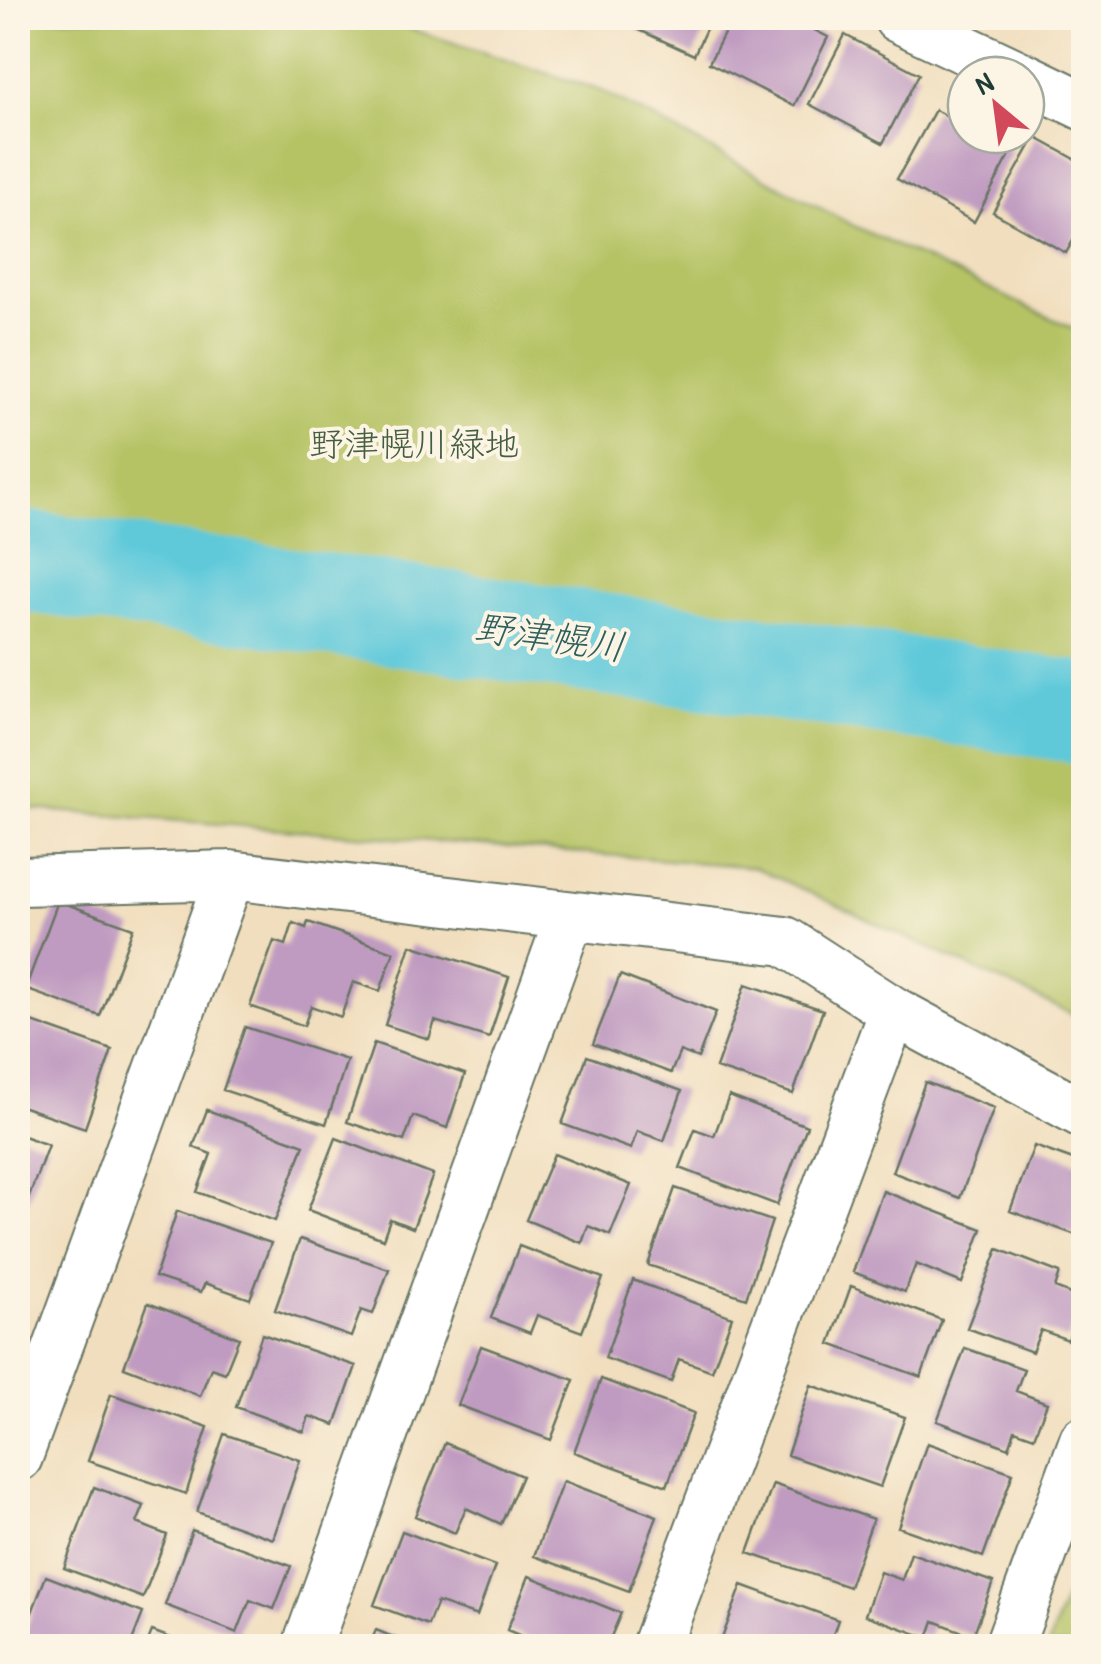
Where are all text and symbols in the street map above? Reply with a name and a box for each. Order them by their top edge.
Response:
north arrow [946,55,1046,155]
text: N [968,63,1000,103]
park label: 野津幌川緑地 [309,420,519,467]
water label: 野津幌川 [471,600,629,672]

